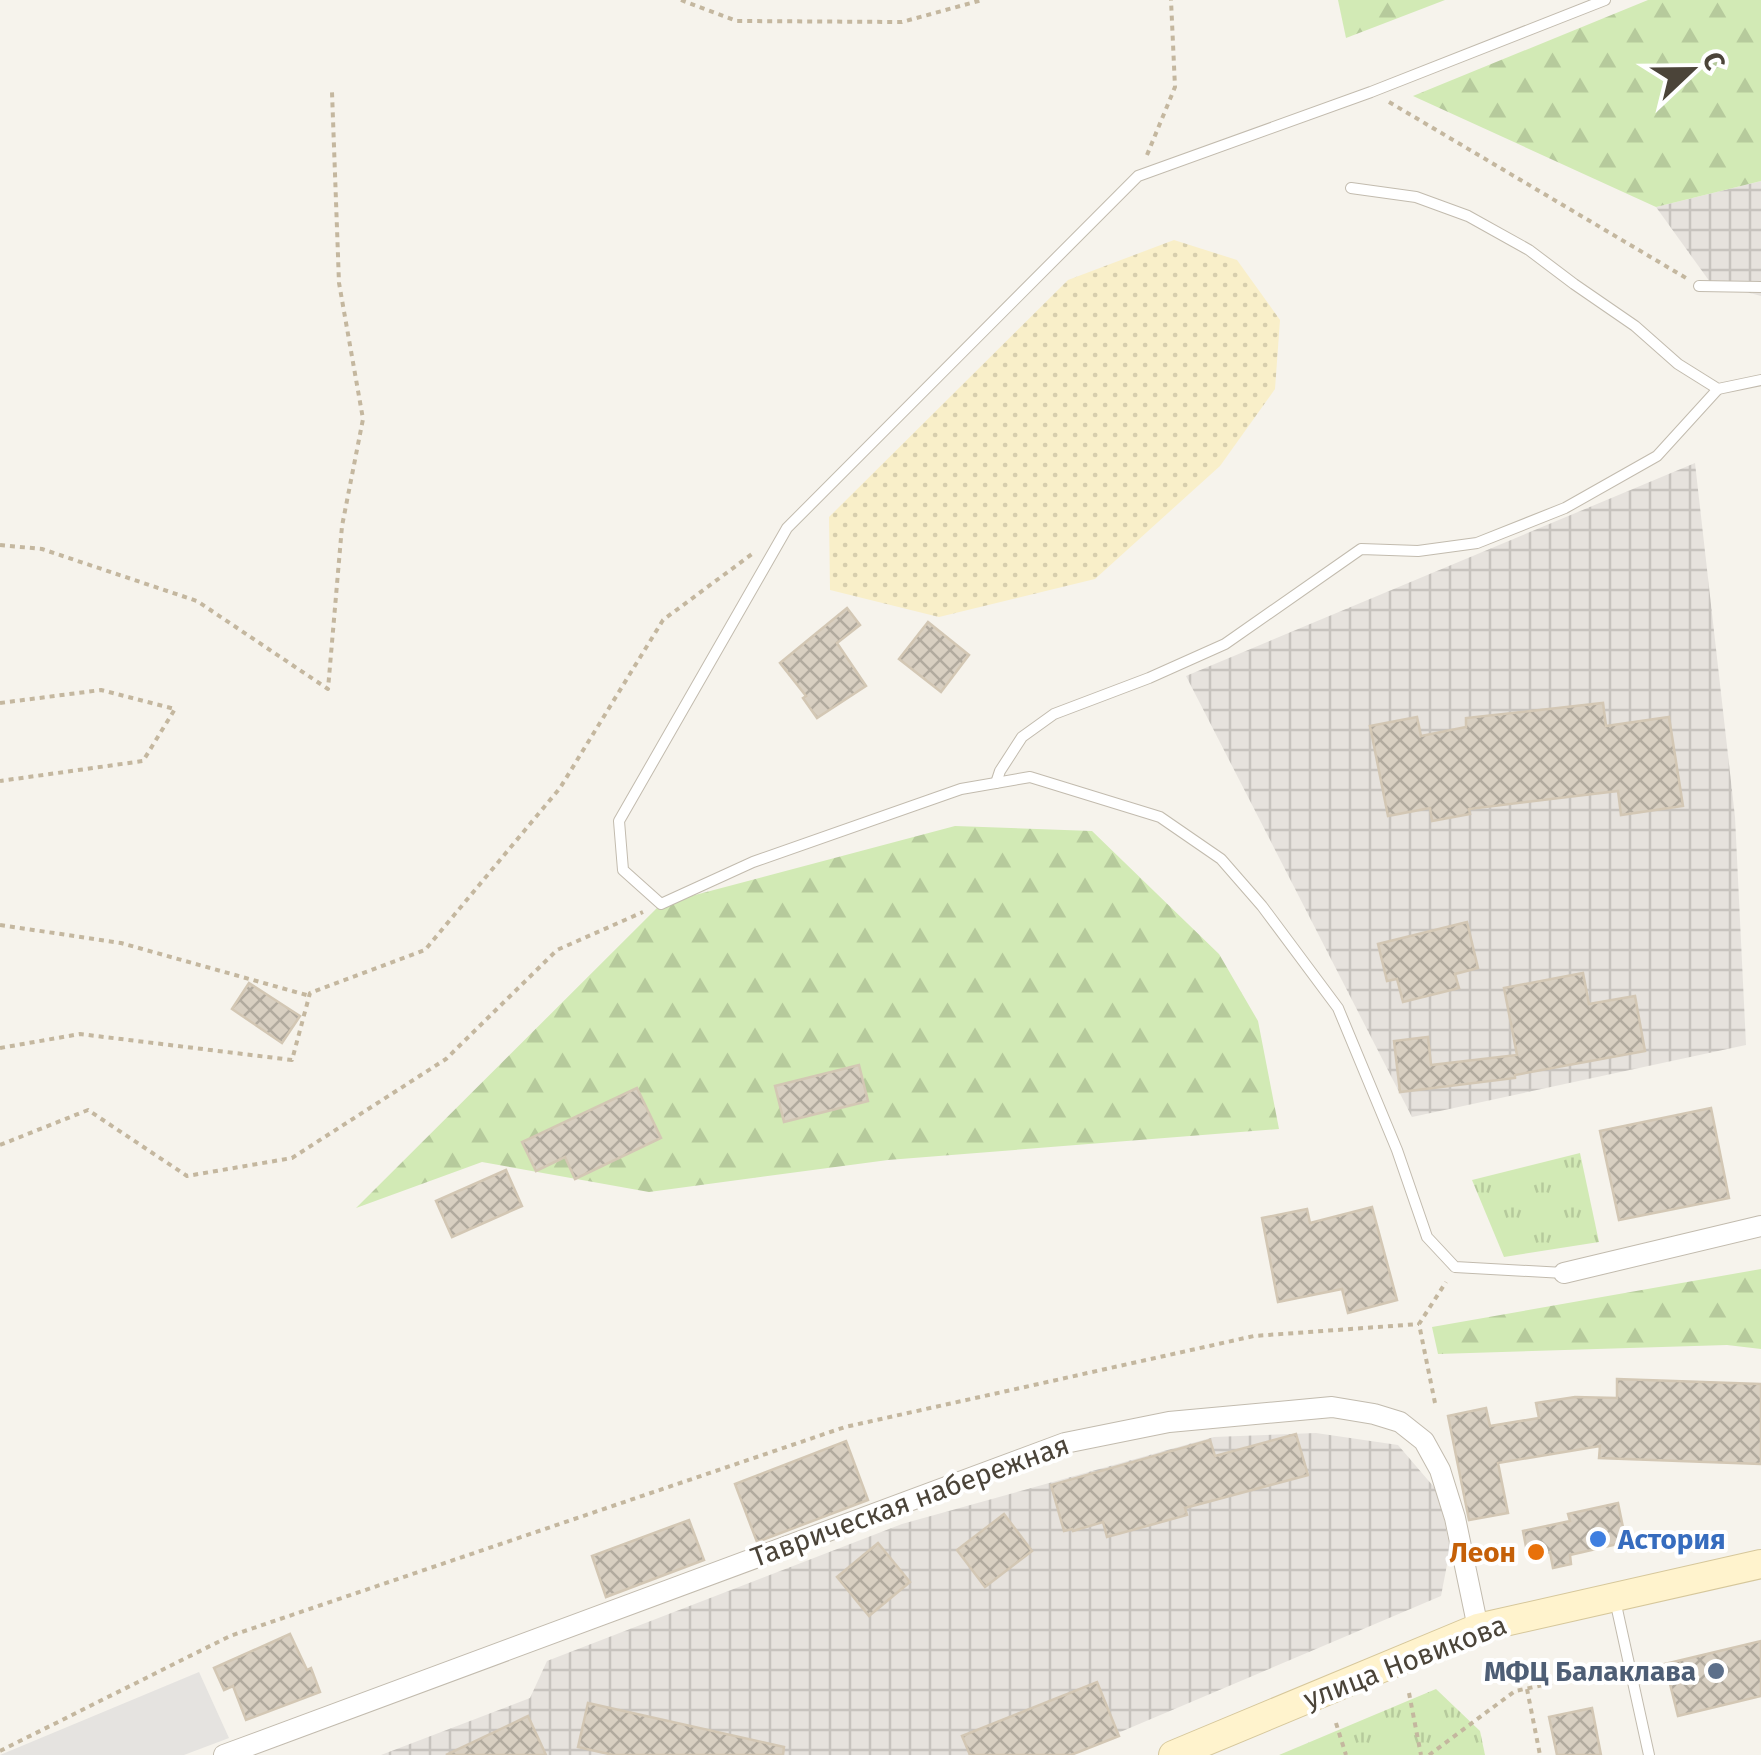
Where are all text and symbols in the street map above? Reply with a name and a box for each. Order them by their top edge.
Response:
north arrow [1641,20,1741,120]
text: С [1695,47,1732,74]
street label: Таврическая набережная [746,1428,1074,1574]
place label: Астория [1617,1523,1726,1556]
marker: Астория [1587,1528,1609,1550]
place label: Леон [1449,1536,1516,1569]
marker: Леон [1525,1541,1547,1563]
street label: улица Новикова [1299,1608,1511,1716]
place label: МФЦ Балаклава [1484,1655,1696,1688]
marker: МФЦ Балаклава [1705,1660,1727,1682]

